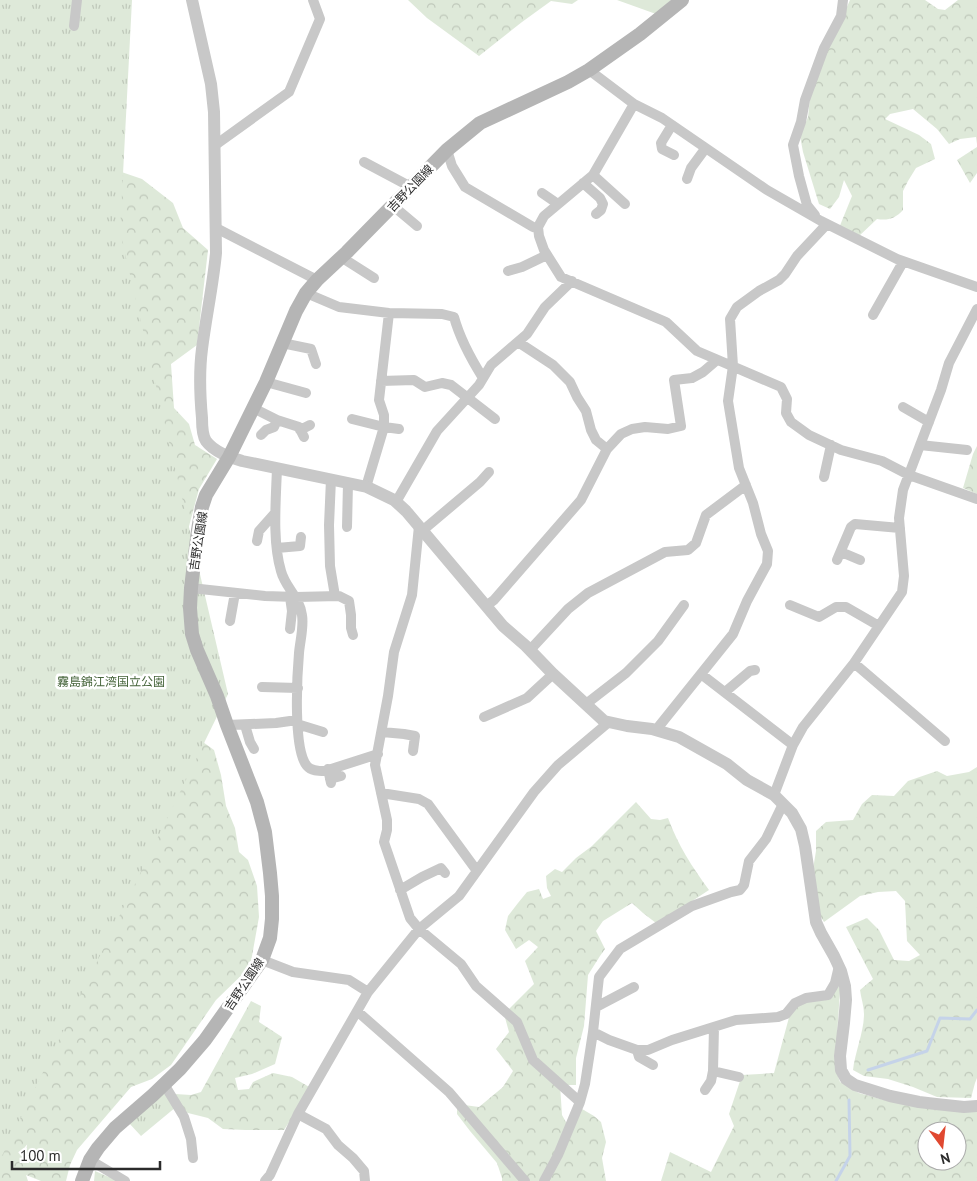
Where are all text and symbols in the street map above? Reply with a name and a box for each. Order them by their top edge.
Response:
street label: 吉野公園線 [384,161,436,215]
street label: 吉野公園線 [186,510,210,572]
park label: 霧島錦江湾国立公園 [57,674,165,689]
street label: 吉野公園線 [221,955,267,1013]
north arrow [917,1121,967,1171]
scale bar [12,1138,160,1170]
text: 100 m [20,1146,61,1165]
text: N [939,1149,952,1168]

